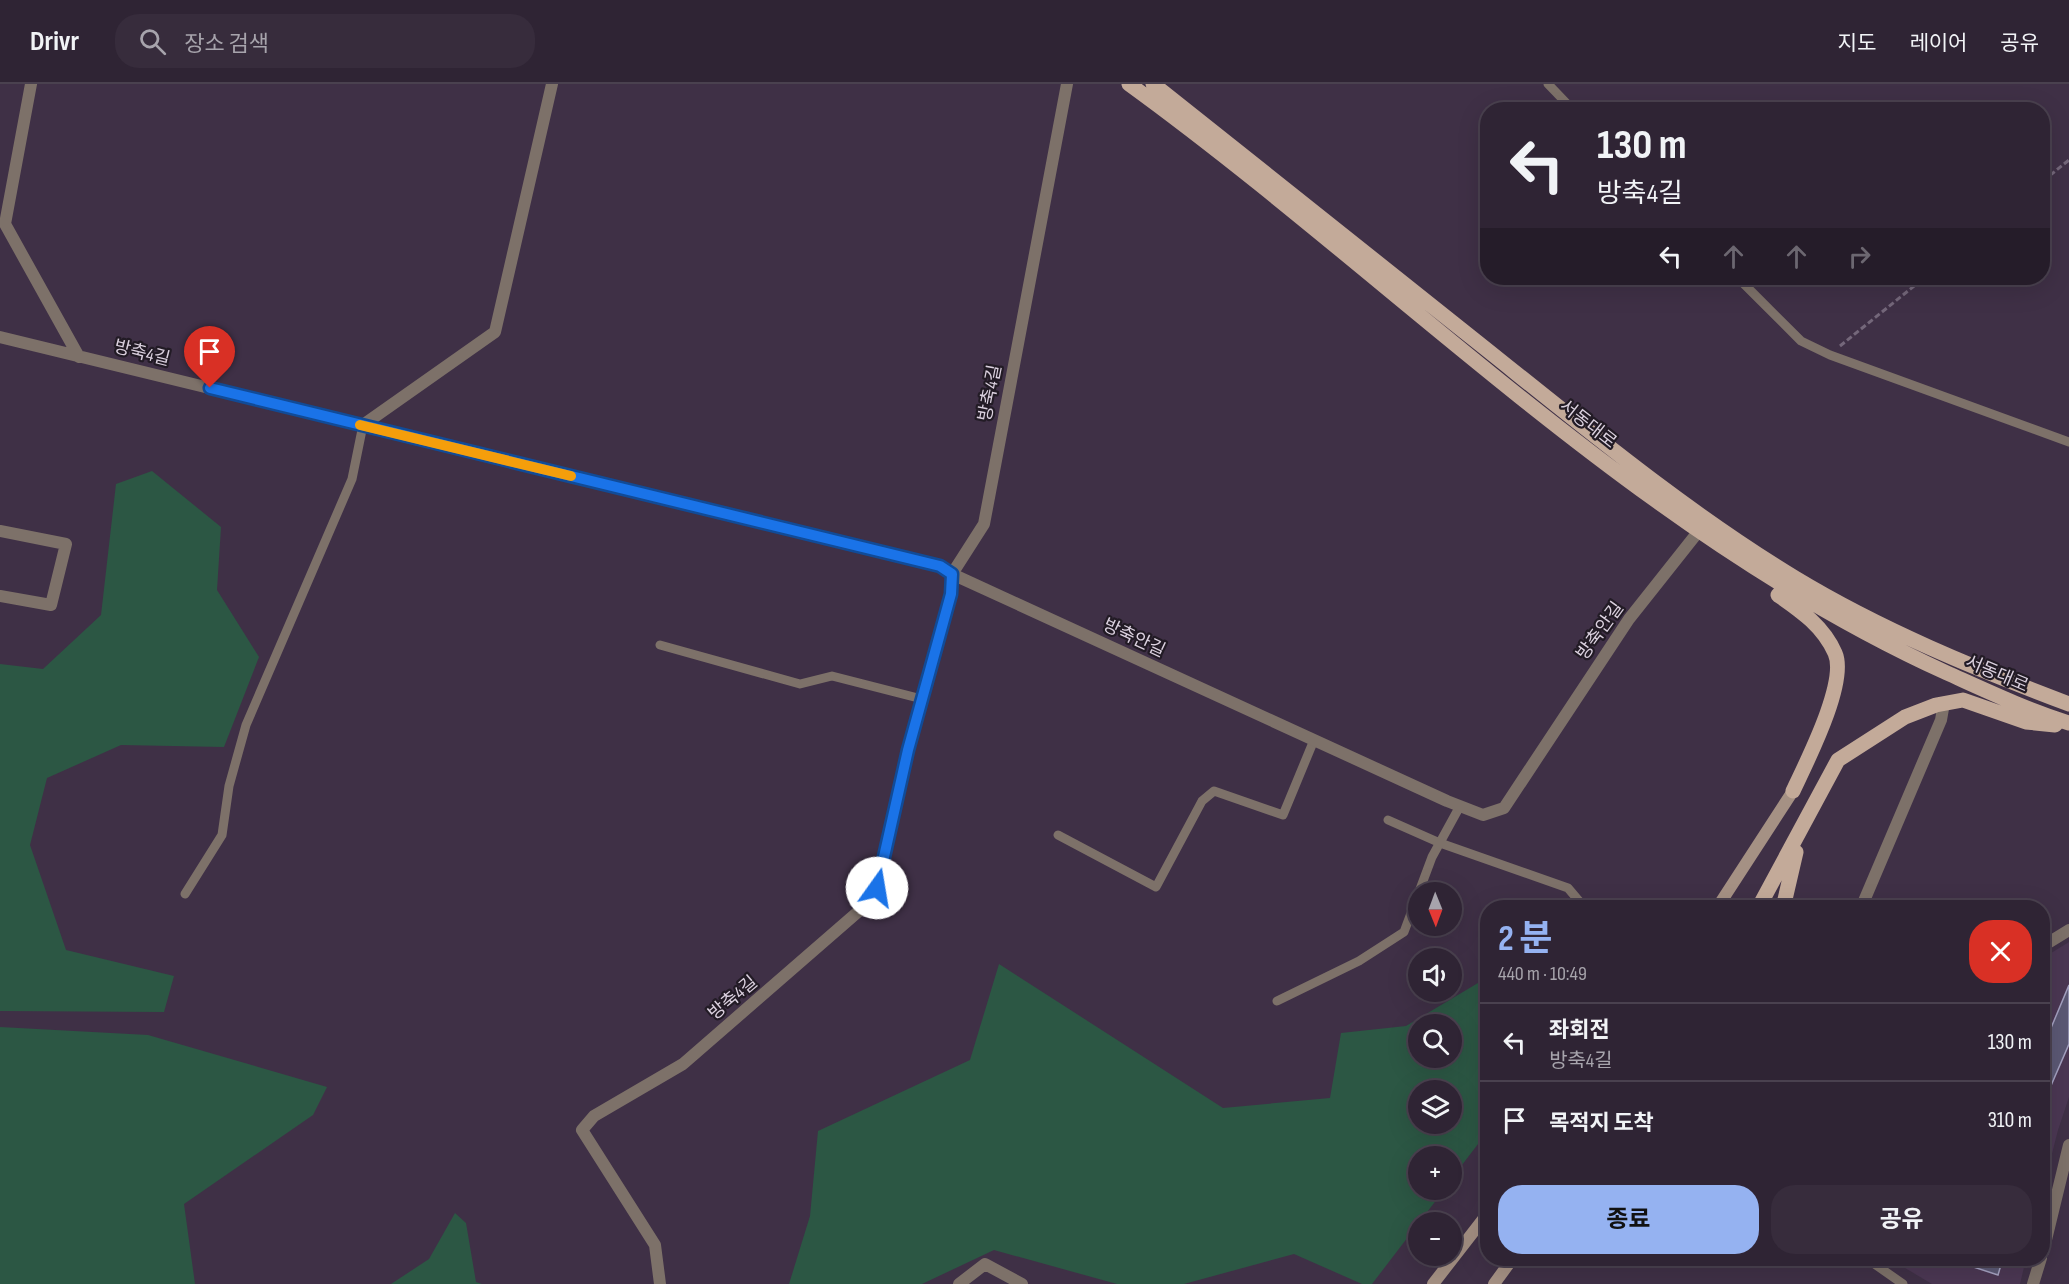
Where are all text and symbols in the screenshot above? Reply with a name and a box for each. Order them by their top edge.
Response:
search box [115,14,535,68]
text: Drivr [30,25,79,58]
icon: search [136,25,169,58]
text: 장소 검색 [184,31,269,58]
text: 지도 [1838,31,1876,56]
text: 레이어 [1909,31,1967,56]
text: 공유 [2000,31,2039,56]
text: 130 m [1597,120,1687,171]
icon: left [1498,126,1576,204]
text: 방축4길 [1597,178,1683,210]
icon: left [1654,240,1687,273]
icon: ahead [1717,240,1750,273]
icon: ahead [1780,240,1813,273]
icon: right [1843,240,1876,273]
pin [184,326,235,388]
icon: arrive [193,335,226,368]
street label: 방축4길 [112,336,172,370]
street label: 방축4길 [974,363,1006,423]
street label: 서동대로 [1555,395,1621,453]
street label: 방축안길 [1572,598,1628,664]
street label: 방축안길 [1100,614,1168,662]
street label: 서동대로 [1962,651,2032,697]
position arrow [845,856,909,920]
north arrow [1408,882,1462,936]
map controls [1408,882,1462,1266]
text: 2 분 [1498,918,1553,961]
button: close [1969,920,2032,983]
button: sound [1408,948,1462,1002]
text: 440 m · 10:49 [1498,962,1587,986]
street label: 방축4길 [704,972,762,1024]
button: search [1408,1014,1462,1068]
text: 좌회전 [1549,1017,1610,1044]
icon: left [1498,1026,1531,1059]
text: 130 m [1988,1029,2032,1056]
text: 방축4길 [1549,1049,1613,1073]
button: layers [1408,1080,1462,1134]
icon: arrive [1498,1104,1531,1137]
text: 310 m [1988,1107,2032,1134]
text: 목적지 도착 [1549,1110,1654,1137]
button: + [1408,1146,1462,1200]
button: 종료 [1498,1185,1759,1254]
button: 공유 [1771,1185,2032,1254]
button: − [1408,1212,1462,1266]

